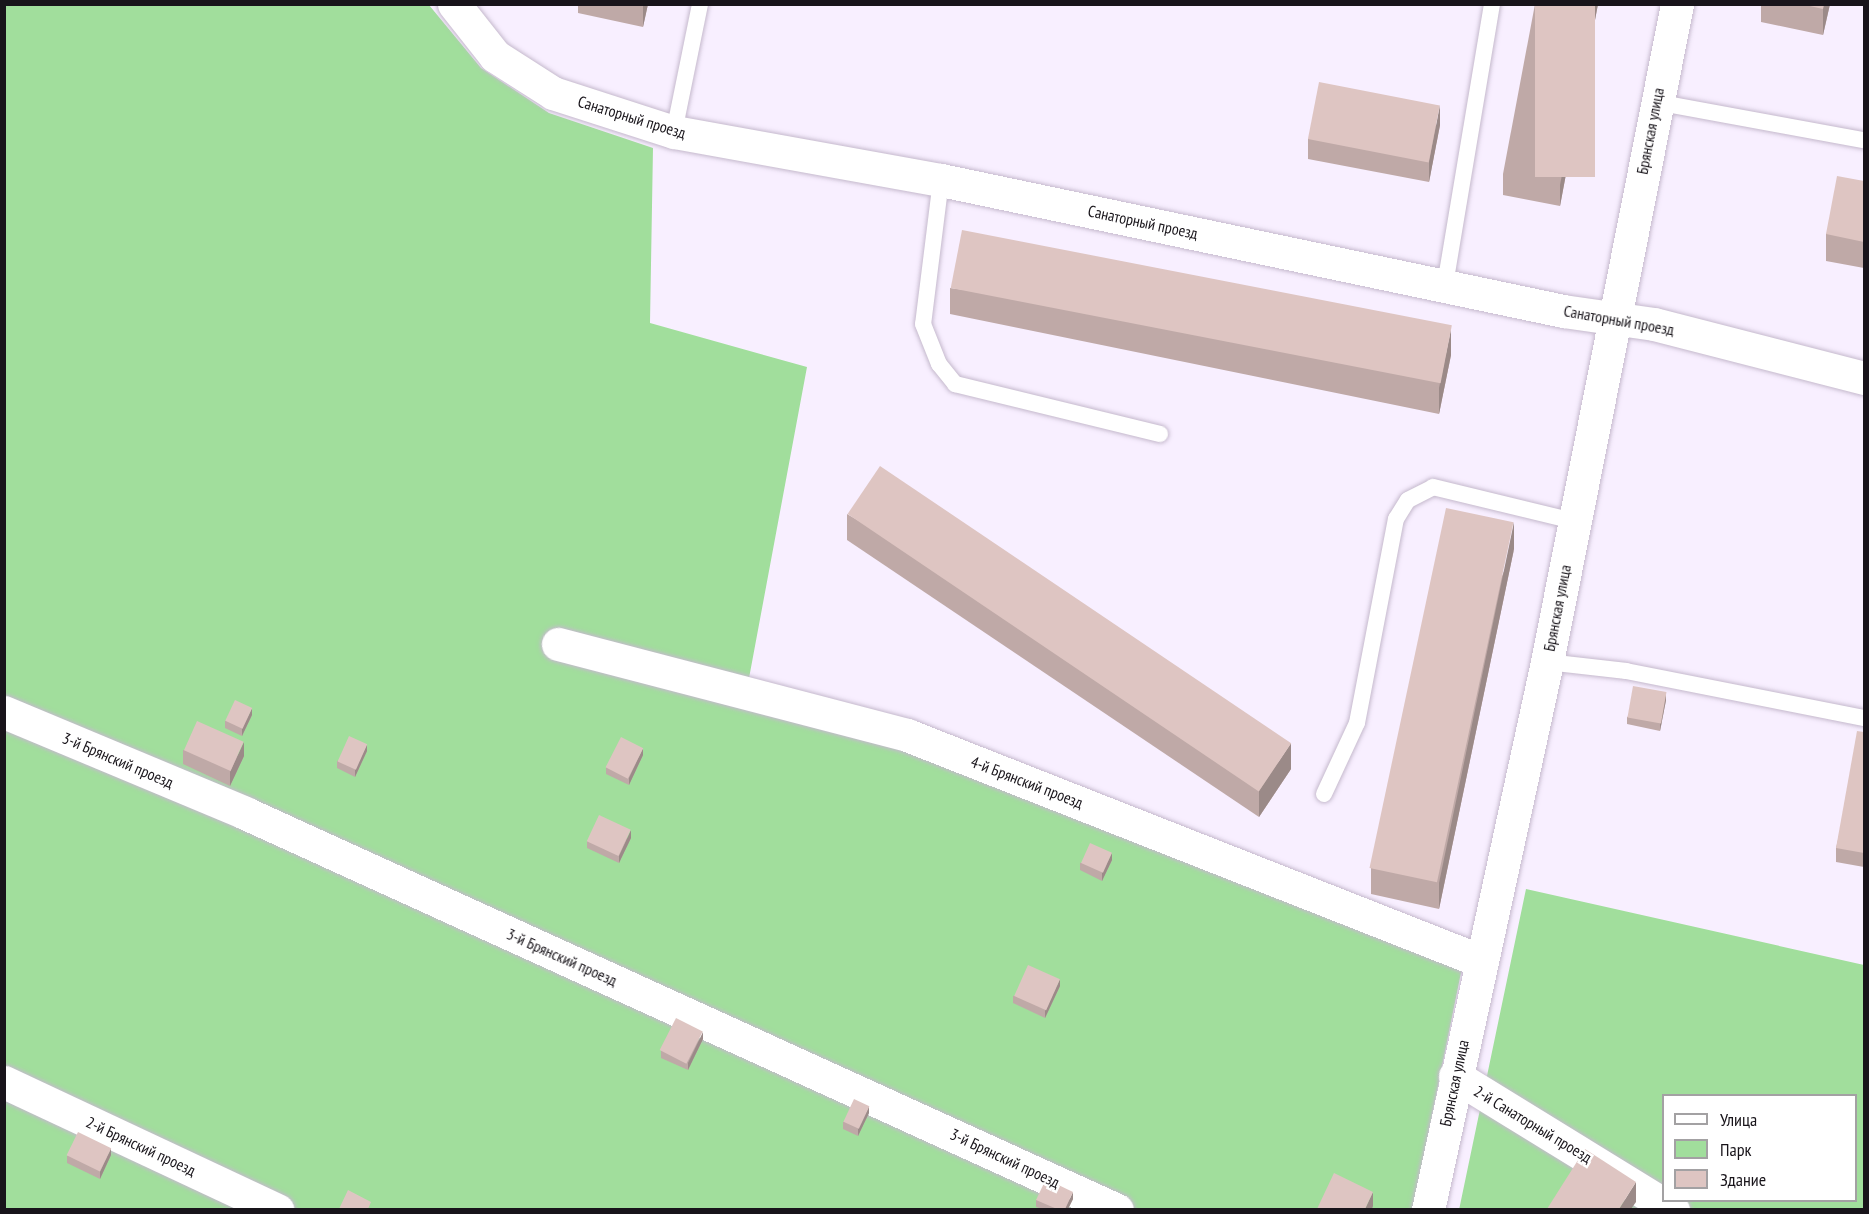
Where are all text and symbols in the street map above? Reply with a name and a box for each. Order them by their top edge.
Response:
street label: Брянская улица [1632,86,1668,176]
street label: Санаторный проезд [576,91,688,143]
street label: Санаторный проезд [1086,201,1200,243]
street label: Санаторный проезд [1562,301,1676,339]
street label: Брянская улица [1539,563,1575,653]
street label: 3-й Брянский проезд [60,728,176,792]
street label: 4-й Брянский проезд [968,752,1086,812]
street label: 3-й Брянский проезд [504,924,620,990]
street label: Брянская улица [1435,1038,1473,1128]
street label: 2-й Санаторный проезд [1471,1081,1595,1167]
legend [1662,1094,1857,1202]
text: Улица [1720,1108,1757,1131]
street label: 2-й Брянский проезд [83,1112,199,1180]
street label: 3-й Брянский проезд [947,1124,1063,1192]
text: Парк [1720,1138,1751,1161]
text: Здание [1720,1168,1766,1191]

